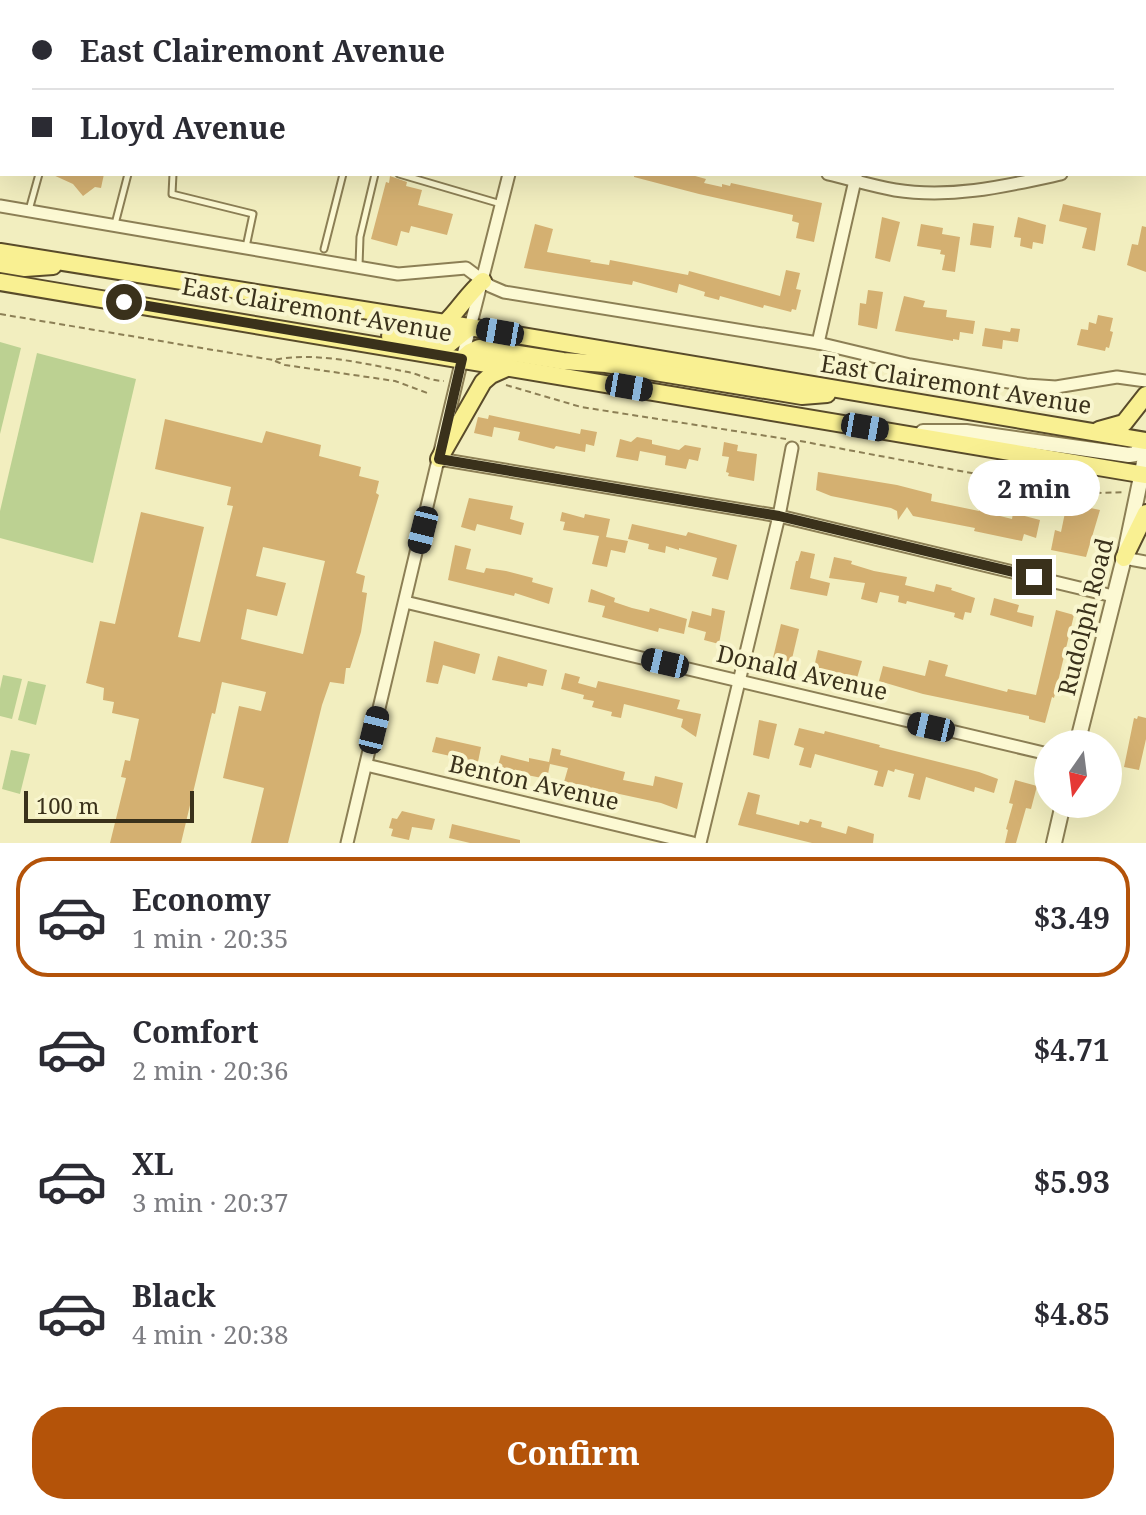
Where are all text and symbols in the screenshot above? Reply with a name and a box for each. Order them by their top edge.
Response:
text: East Clairemont Avenue [80,30,445,71]
text: Lloyd Avenue [80,107,286,148]
street label: East Clairemont Avenue [179,268,455,349]
route start [106,284,142,320]
car [474,316,526,348]
street label: East Clairemont Avenue [818,346,1094,421]
car [603,371,655,403]
car [839,411,891,443]
callout: 2 min [968,461,1100,517]
text: 2 min [997,470,1071,506]
car [406,504,440,556]
street label: Rudolph Road [1049,534,1120,699]
route end [1016,559,1052,595]
street label: Donald Avenue [714,636,891,707]
car [639,646,691,680]
car [357,704,391,756]
car [905,710,957,744]
north arrow [1034,730,1122,818]
map controls [1034,730,1122,818]
street label: Benton Avenue [446,746,623,817]
scale bar [24,787,194,823]
text: 100 m [36,790,99,820]
text: Economy [132,879,271,920]
icon: car [36,881,108,953]
text: $3.49 [1033,897,1110,938]
text: 1 min · 20:35 [132,920,289,956]
text: Comfort [132,1011,259,1052]
icon: car [36,1013,108,1085]
text: $4.71 [1033,1029,1110,1070]
text: 2 min · 20:36 [132,1052,289,1088]
text: XL [132,1143,174,1184]
icon: car [36,1145,108,1217]
text: $5.93 [1033,1161,1110,1202]
text: 3 min · 20:37 [132,1184,289,1220]
text: Black [132,1275,216,1316]
icon: car [36,1277,108,1349]
text: $4.85 [1033,1293,1110,1334]
text: 4 min · 20:38 [132,1316,289,1352]
button: Confirm [32,1407,1114,1499]

